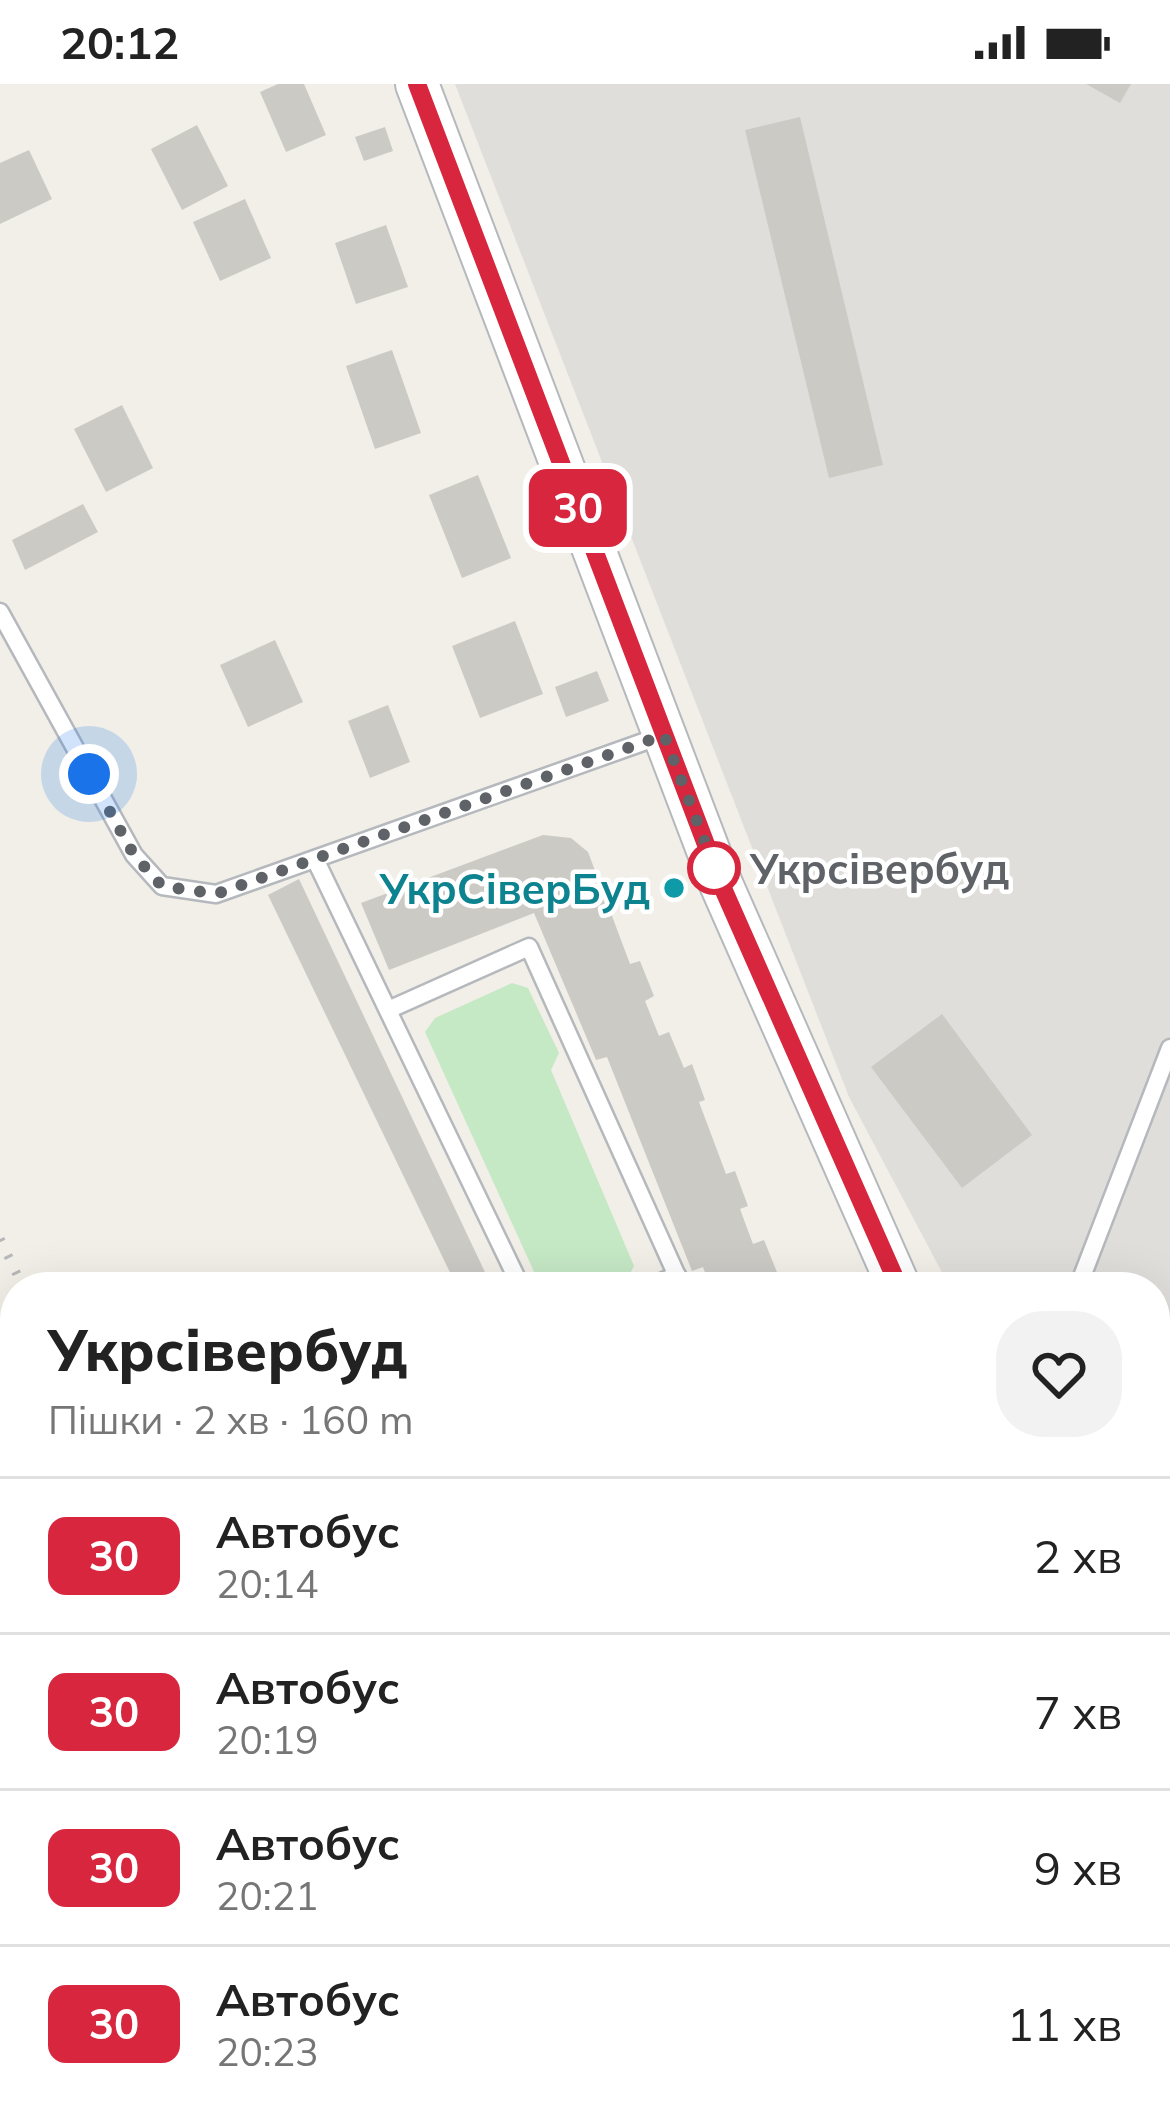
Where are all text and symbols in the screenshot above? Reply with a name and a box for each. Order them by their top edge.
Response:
text: 20:12 [60,14,179,70]
line badge: 30 [524,469,632,547]
text: 30 [553,481,603,534]
your location [59,744,119,804]
place label: Укрсівербуд [749,842,1009,895]
marker: Укрсівербуд [689,843,739,893]
place label: УкрСіверБуд [379,862,650,915]
marker: УкрСіверБуд [661,875,687,901]
button: heart [996,1311,1122,1437]
text: Укрсівербуд [48,1314,407,1385]
text: Пішки · 2 хв · 160 m [48,1395,413,1444]
text: Автобус [216,1503,400,1559]
text: 2 хв [1034,1528,1122,1584]
text: 30 [89,1529,139,1582]
text: 20:14 [216,1559,319,1608]
text: Автобус [216,1659,400,1715]
text: 7 хв [1034,1684,1122,1740]
text: 30 [89,1685,139,1738]
text: 20:19 [216,1715,319,1764]
text: Автобус [216,1815,400,1871]
text: 9 хв [1034,1840,1122,1896]
text: 30 [89,1841,139,1894]
text: 20:21 [216,1871,319,1920]
text: Автобус [216,1971,400,2027]
text: 11 хв [1007,1996,1122,2052]
text: 30 [89,1997,139,2050]
text: 20:23 [216,2027,319,2076]

